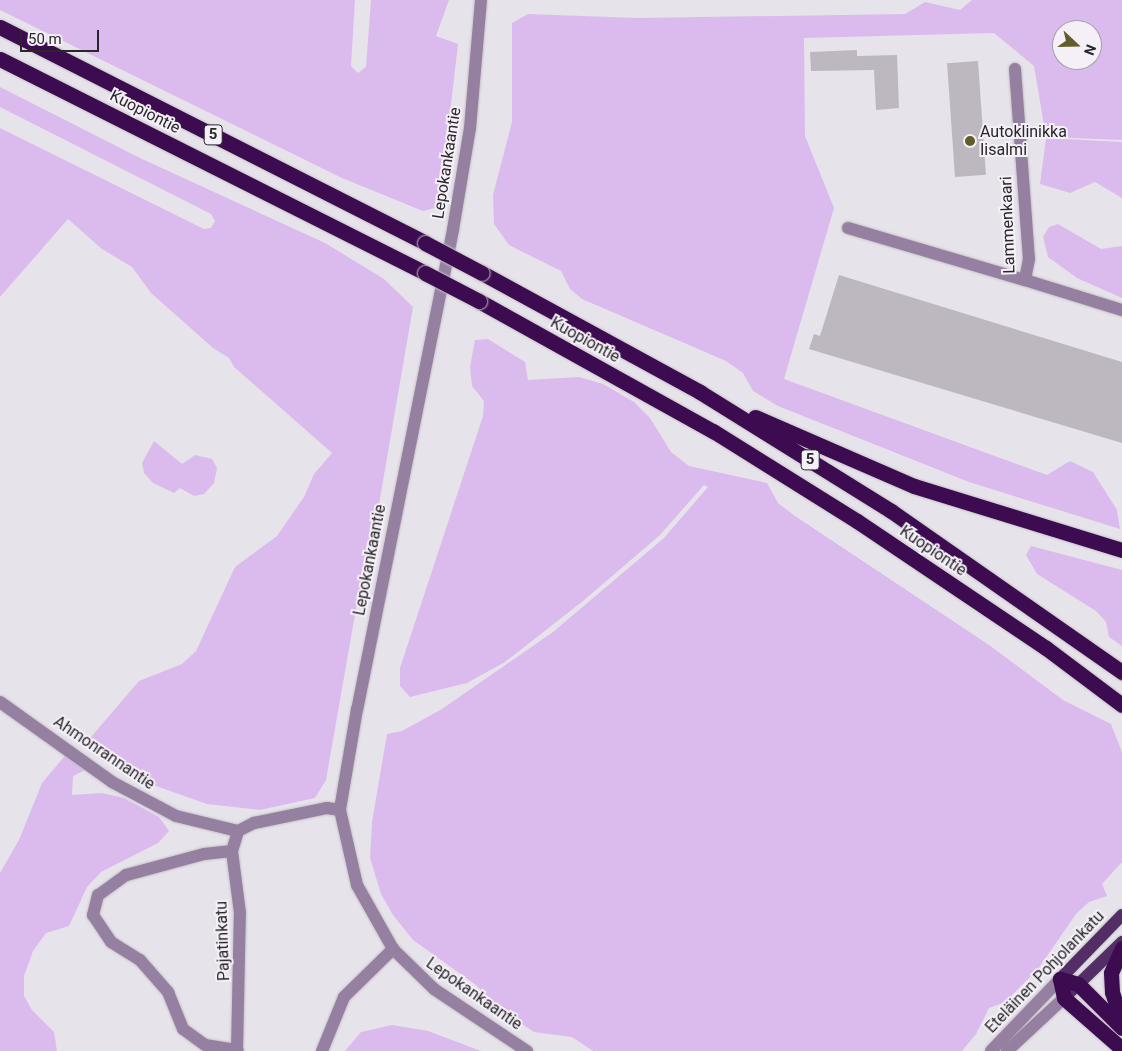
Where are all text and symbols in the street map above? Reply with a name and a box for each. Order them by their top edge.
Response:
scale bar [22,20,101,52]
north arrow [1052,20,1102,70]
text: 50 m [28,30,62,48]
text: N [1081,43,1099,57]
street label: Kuopiontie [107,86,183,138]
street label: Lepokankaantie [429,106,465,220]
road number: 5 [203,122,223,148]
place label: Autoklinikka Iisalmi [980,122,1067,160]
marker: Autoklinikka Iisalmi [964,135,976,147]
street label: Lammenkaari [997,176,1019,274]
street label: Kuopiontie [547,313,623,367]
road number: 5 [800,448,820,472]
street label: Lepokankaantie [350,503,390,617]
street label: Kuopiontie [896,522,970,580]
street label: Ahmonrannantie [50,712,158,794]
street label: Pajatinkatu [212,901,234,981]
street label: Eteläinen Pohjolankatu [982,907,1108,1037]
street label: Lepokankaantie [422,954,526,1034]

